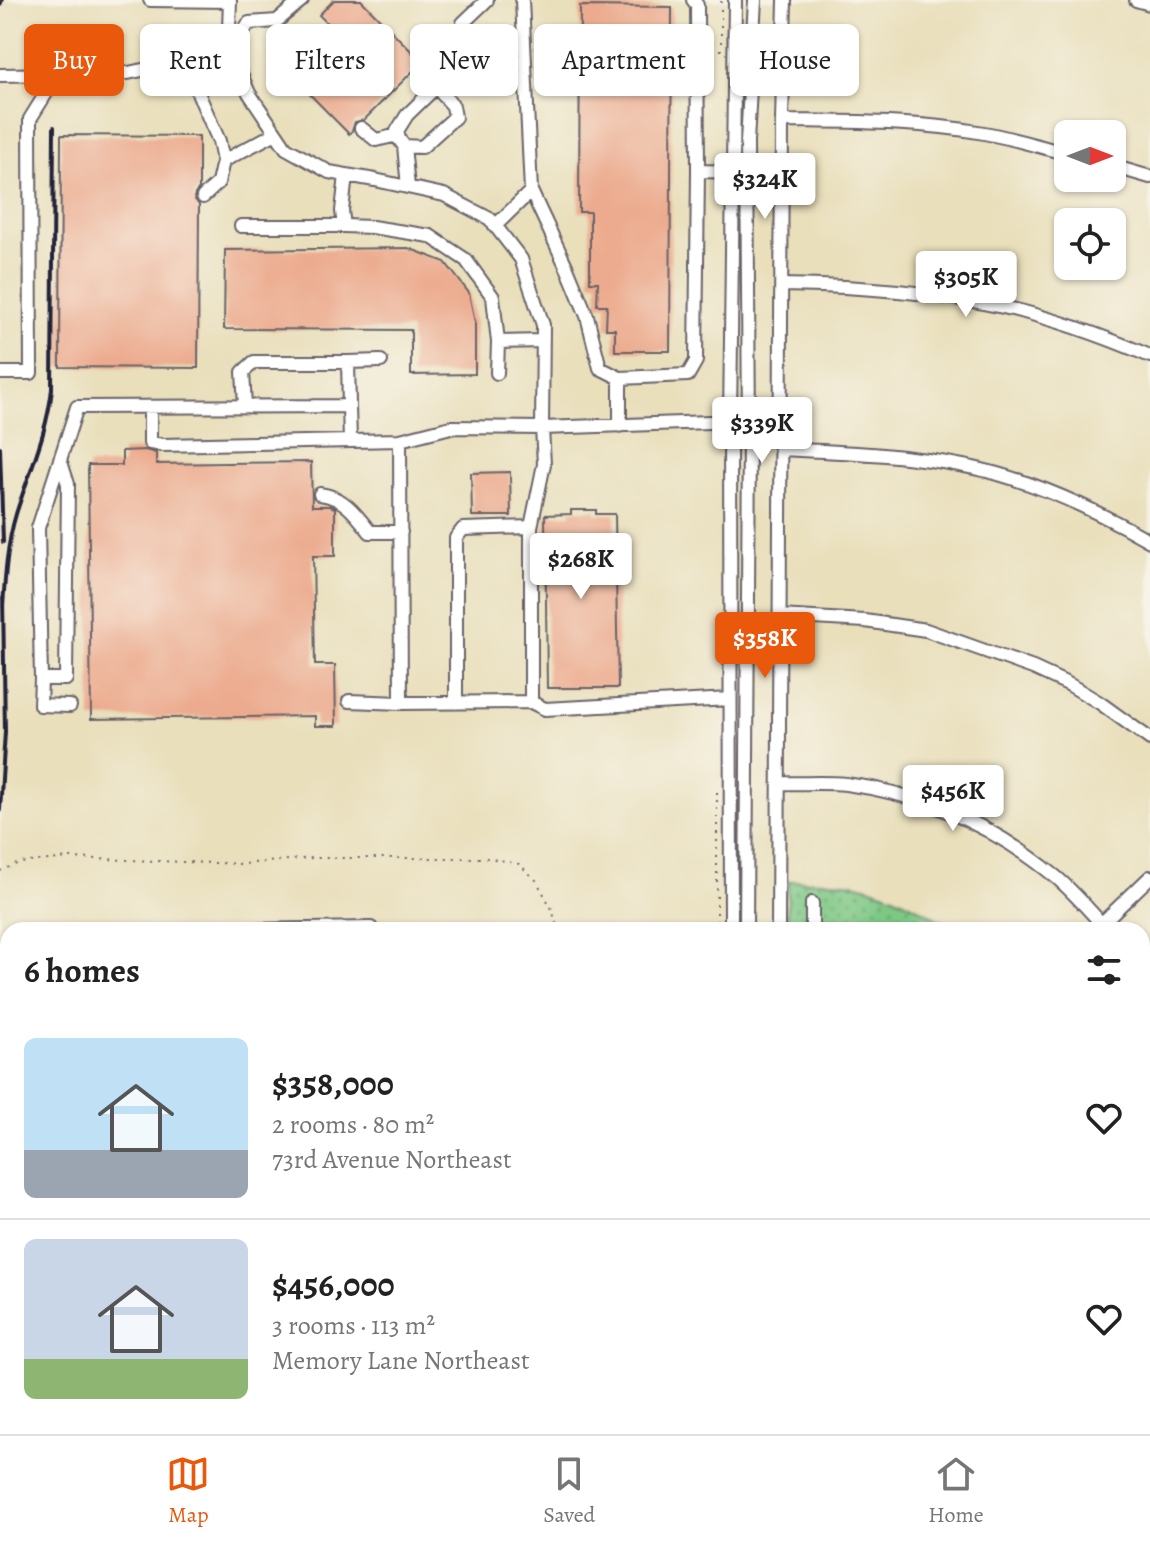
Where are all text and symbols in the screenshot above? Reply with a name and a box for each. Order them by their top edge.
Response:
chip: Buy [24,24,124,96]
chip: Rent [140,24,250,96]
chip: Filters [266,24,394,96]
chip: New [410,24,518,96]
chip: Apartment [534,24,714,96]
chip: House [730,24,859,96]
north arrow [1054,120,1126,192]
map controls [1054,120,1126,280]
pin: $324K [709,153,821,221]
text: $324K [732,161,798,196]
button: locate [1054,208,1126,280]
pin: $305K [910,251,1022,319]
text: $305K [934,259,998,294]
pin: $339K [706,397,818,465]
text: $339K [730,405,794,440]
pin: $268K [525,533,637,601]
text: $268K [548,541,614,576]
pin: $358K [709,612,821,680]
text: $358K [733,620,797,655]
pin: $456K [897,765,1009,833]
text: $456K [921,773,985,808]
text: 6 homes [24,947,140,994]
icon: filters [1082,948,1126,992]
text: $358,000 [272,1060,394,1107]
icon: home [88,1070,184,1166]
icon: heart [1082,1096,1126,1140]
text: 2 rooms · 80 m² [272,1107,434,1142]
text: 73rd Avenue Northeast [272,1142,511,1177]
text: $456,000 [272,1261,395,1308]
icon: home [88,1271,184,1367]
icon: heart [1082,1297,1126,1341]
text: 3 rooms · 113 m² [272,1308,435,1343]
text: Memory Lane Northeast [272,1343,530,1378]
tab: Map [166,1452,210,1530]
tab: Saved [543,1452,595,1530]
tab: Home [928,1452,984,1530]

